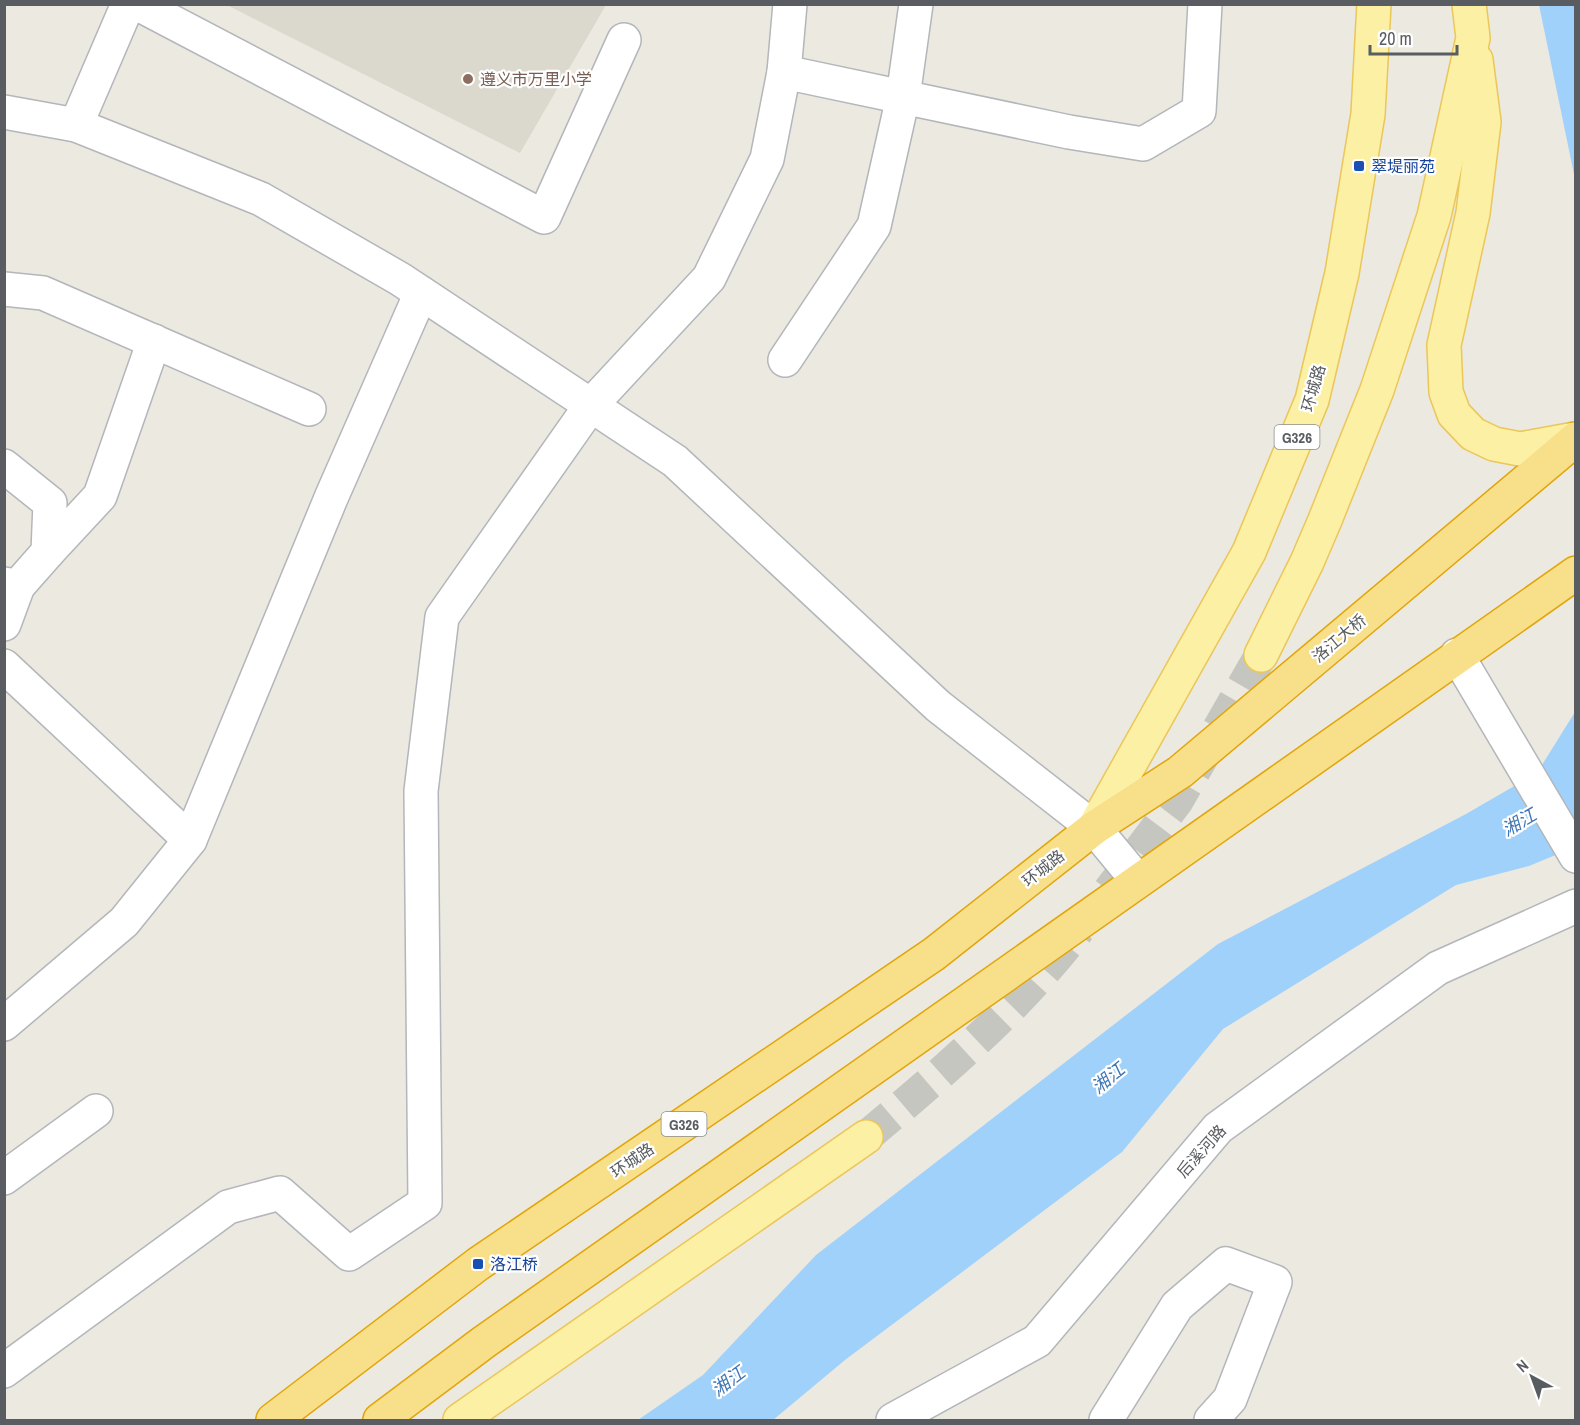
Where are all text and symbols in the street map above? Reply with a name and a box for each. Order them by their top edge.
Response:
scale bar [1370,18,1457,56]
text: 20 m [1379,26,1412,51]
place label: 遵义市万里小学 [480,68,592,90]
marker: 遵义市万里小学 [461,72,475,86]
place label: 翠堤丽苑 [1371,155,1435,177]
marker: 翠堤丽苑 [1352,159,1366,173]
street label: 环城路 [1296,362,1330,414]
road number: G326 [1274,425,1320,449]
street label: 洛江大桥 [1307,609,1371,667]
water label: 湘江 [1497,801,1543,842]
street label: 环城路 [1017,845,1069,891]
water label: 湘江 [1086,1056,1131,1099]
road number: G326 [662,1112,706,1136]
street label: 后溪河路 [1171,1120,1231,1182]
street label: 环城路 [606,1137,658,1183]
place label: 洛江桥 [490,1253,538,1275]
marker: 洛江桥 [471,1257,485,1271]
north arrow [1502,1347,1562,1407]
text: N [1511,1354,1533,1377]
water label: 湘江 [706,1359,751,1402]

